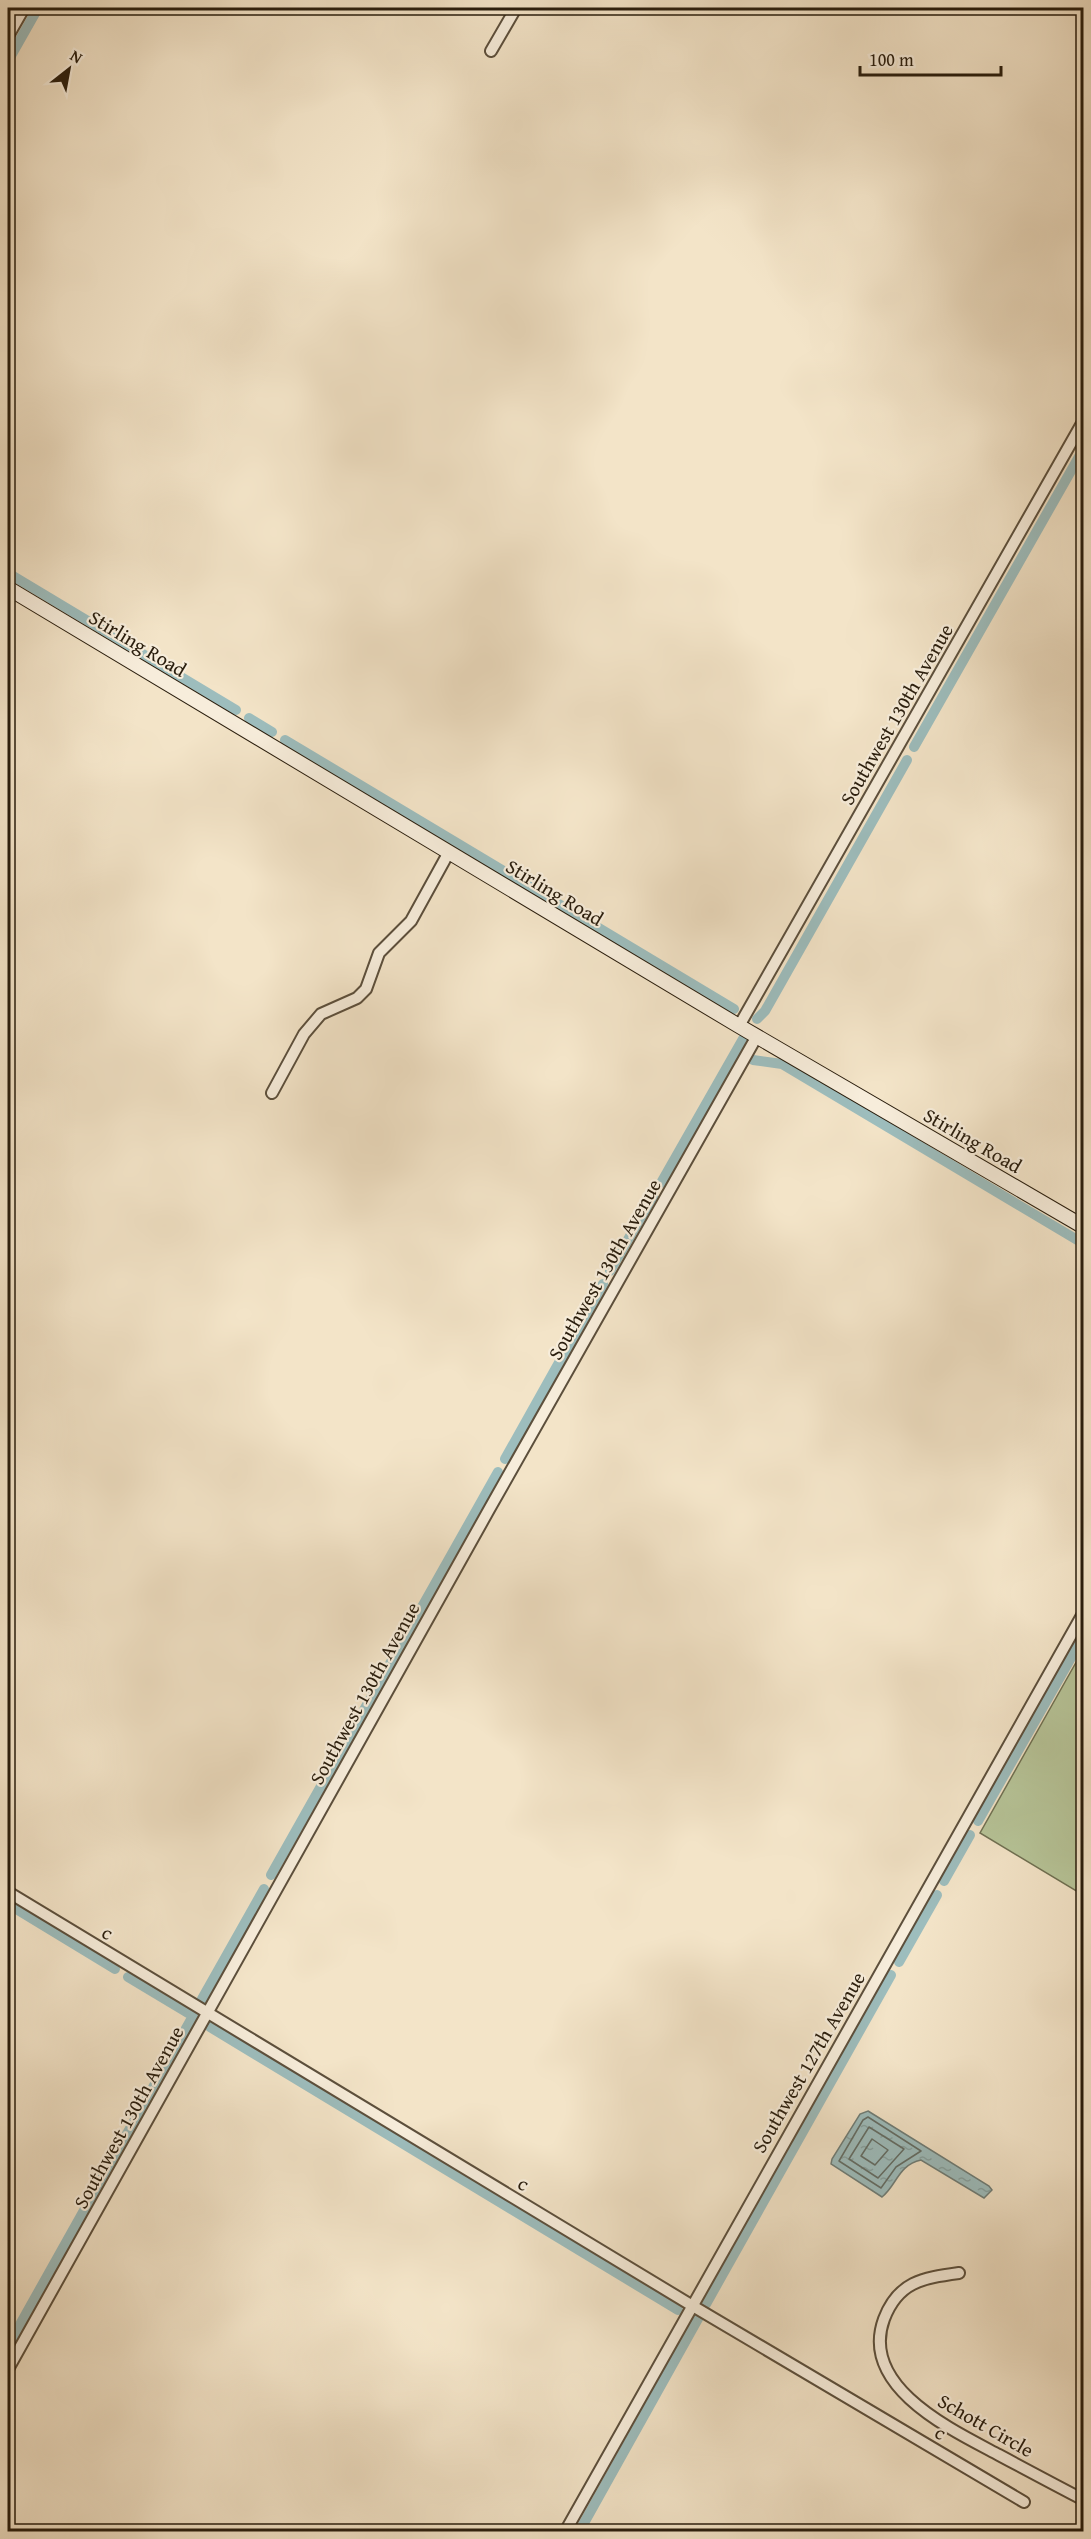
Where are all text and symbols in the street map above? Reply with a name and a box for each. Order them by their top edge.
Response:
north arrow [39,39,99,99]
scale bar [860,39,1001,77]
text: N [66,43,88,69]
text: 100 m [869,46,914,73]
street label: Stirling Road [84,602,193,684]
street label: Southwest 130th Avenue [832,618,960,810]
street label: Stirling Road [501,851,610,933]
street label: Stirling Road [918,1100,1028,1180]
street label: Southwest 130th Avenue [540,1173,668,1365]
street label: Southwest 130th Avenue [302,1596,426,1790]
street label: c [97,1917,119,1947]
street label: Southwest 127th Avenue [744,1966,872,2158]
street label: Southwest 130th Avenue [66,2020,190,2214]
street label: c [513,2168,535,2198]
street label: Schott Circle [934,2388,1038,2462]
street label: c [931,2419,951,2445]

